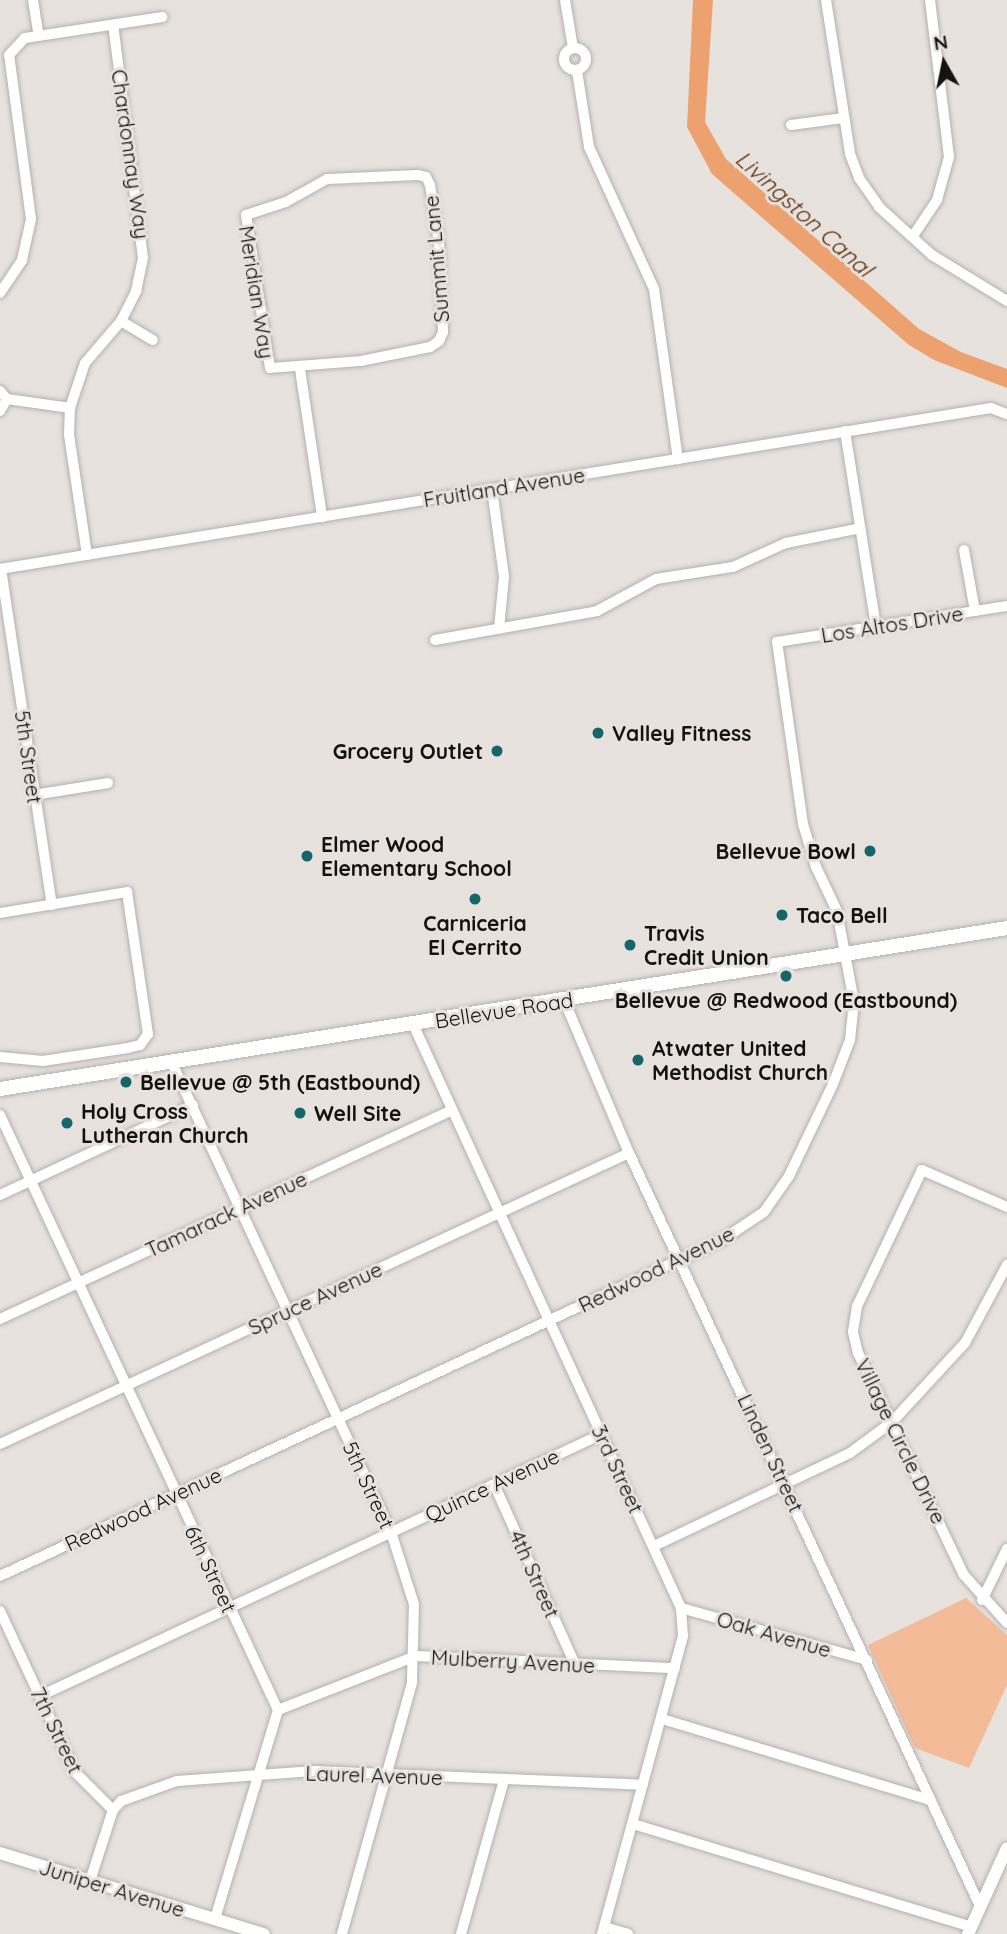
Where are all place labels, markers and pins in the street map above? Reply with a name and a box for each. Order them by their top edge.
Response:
place label: Valley Fitness [612,720,751,746]
marker: Valley Fitness [590,725,606,741]
place label: Grocery Outlet [333,738,483,764]
marker: Grocery Outlet [489,743,505,759]
place label: Elmer Wood Elementary School [321,831,512,881]
place label: Bellevue Bowl [715,838,856,864]
marker: Bellevue Bowl [862,843,878,859]
marker: Elmer Wood Elementary School [299,848,315,864]
marker: Carniceria El Cerrito [467,891,483,907]
place label: Taco Bell [796,902,888,928]
marker: Taco Bell [774,907,790,923]
place label: Carniceria El Cerrito [423,910,527,960]
place label: Travis Credit Union [644,920,769,970]
marker: Travis Credit Union [622,937,638,953]
marker: Bellevue @ Redwood (Eastbound) [778,968,794,984]
place label: Bellevue @ Redwood (Eastbound) [615,987,957,1013]
place label: Atwater United Methodist Church [652,1035,828,1085]
marker: Atwater United Methodist Church [630,1052,646,1068]
place label: Bellevue @ 5th (Eastbound) [140,1069,420,1095]
marker: Bellevue @ 5th (Eastbound) [118,1074,134,1090]
place label: Holy Cross Lutheran Church [81,1098,249,1148]
place label: Well Site [314,1100,401,1126]
marker: Well Site [292,1105,308,1121]
marker: Holy Cross Lutheran Church [59,1115,75,1131]

